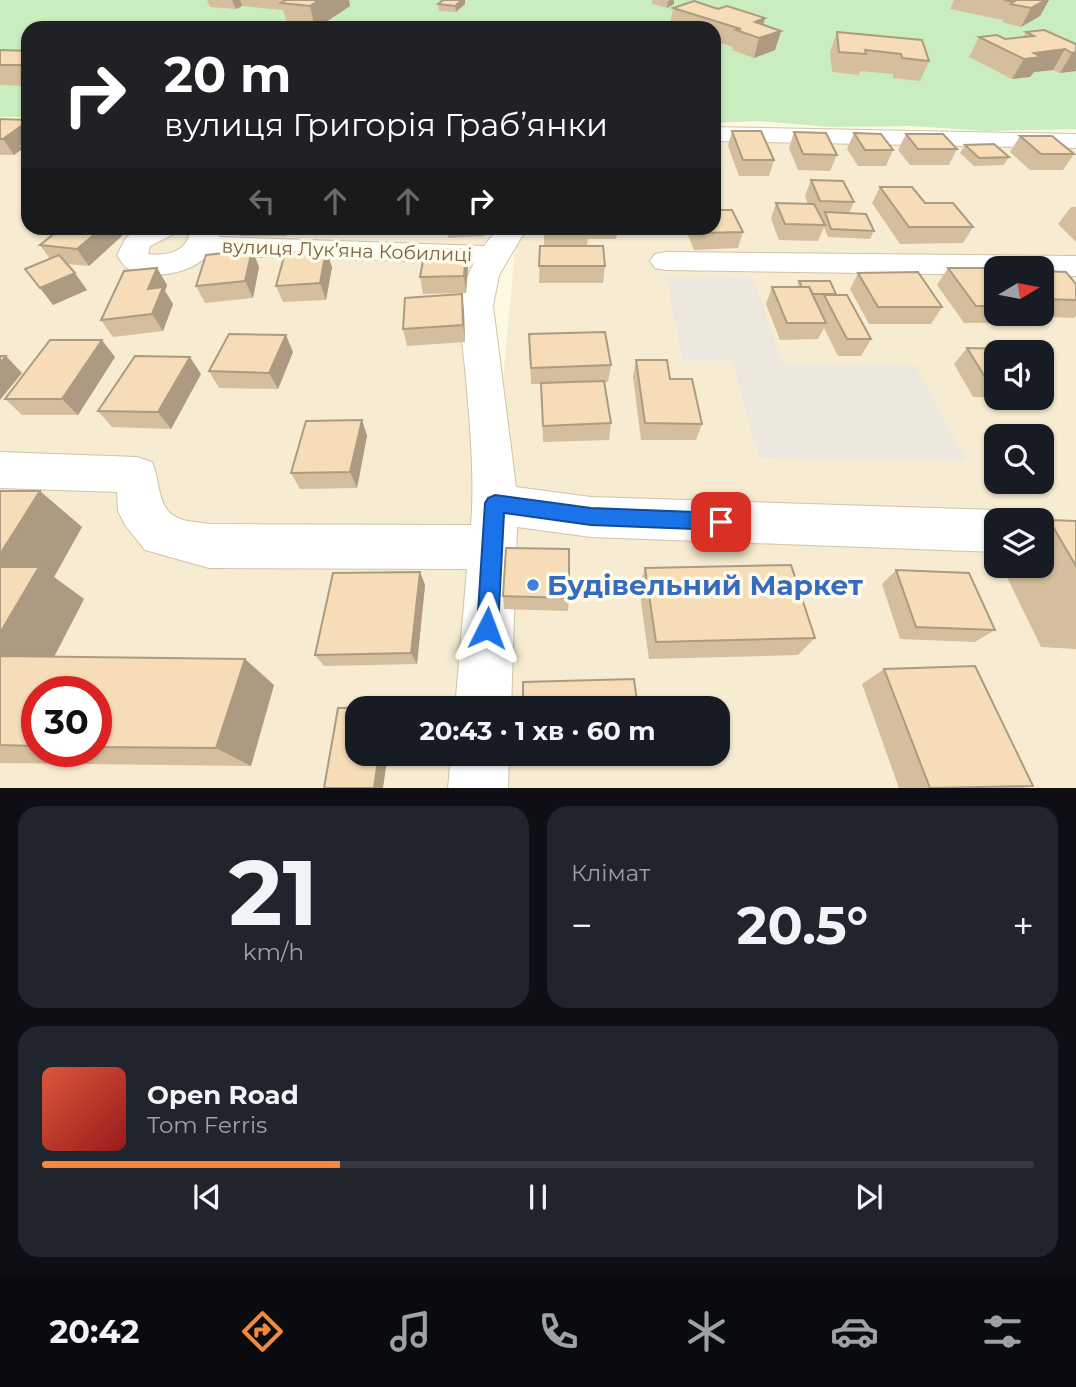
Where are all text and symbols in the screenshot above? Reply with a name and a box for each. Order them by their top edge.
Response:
text: 20 m [164,45,291,104]
icon: right [49,49,140,140]
text: вулиця Григорія Грабʼянки [164,105,608,144]
icon: left [243,182,281,220]
icon: ahead [316,182,354,220]
icon: ahead [389,182,427,220]
icon: right [462,182,500,220]
street label: вулиця Лукʼяна Кобилиці [221,235,473,266]
north arrow [984,256,1054,326]
map controls [984,256,1054,578]
button: sound [984,340,1054,410]
button: search [984,424,1054,494]
pin [691,492,751,552]
icon: arrive [702,503,740,541]
button: layers [984,508,1054,578]
place label: Будівельний Маркет [547,568,863,602]
marker: Будівельний Маркет [525,577,541,593]
position arrow [450,591,524,665]
speed limit sign: 30 [21,676,112,767]
text: 20:43 · 1 хв · 60 m [419,715,656,747]
text: 21 [229,837,318,948]
text: Клімат [571,859,650,887]
text: 20.5° [737,894,868,957]
text: − [571,902,593,949]
text: + [1012,902,1034,949]
text: km/h [243,938,304,966]
text: Open Road [147,1079,299,1111]
text: Tom Ferris [147,1111,267,1139]
icon: previous [188,1178,226,1216]
icon: pause [519,1178,557,1216]
icon: next [850,1178,888,1216]
icon: directions [238,1307,287,1356]
icon: music [386,1307,435,1356]
icon: phone [534,1307,583,1356]
icon: climate [682,1307,731,1356]
icon: car [830,1307,879,1356]
icon: filters [978,1307,1027,1356]
text: 20:42 [49,1312,139,1351]

